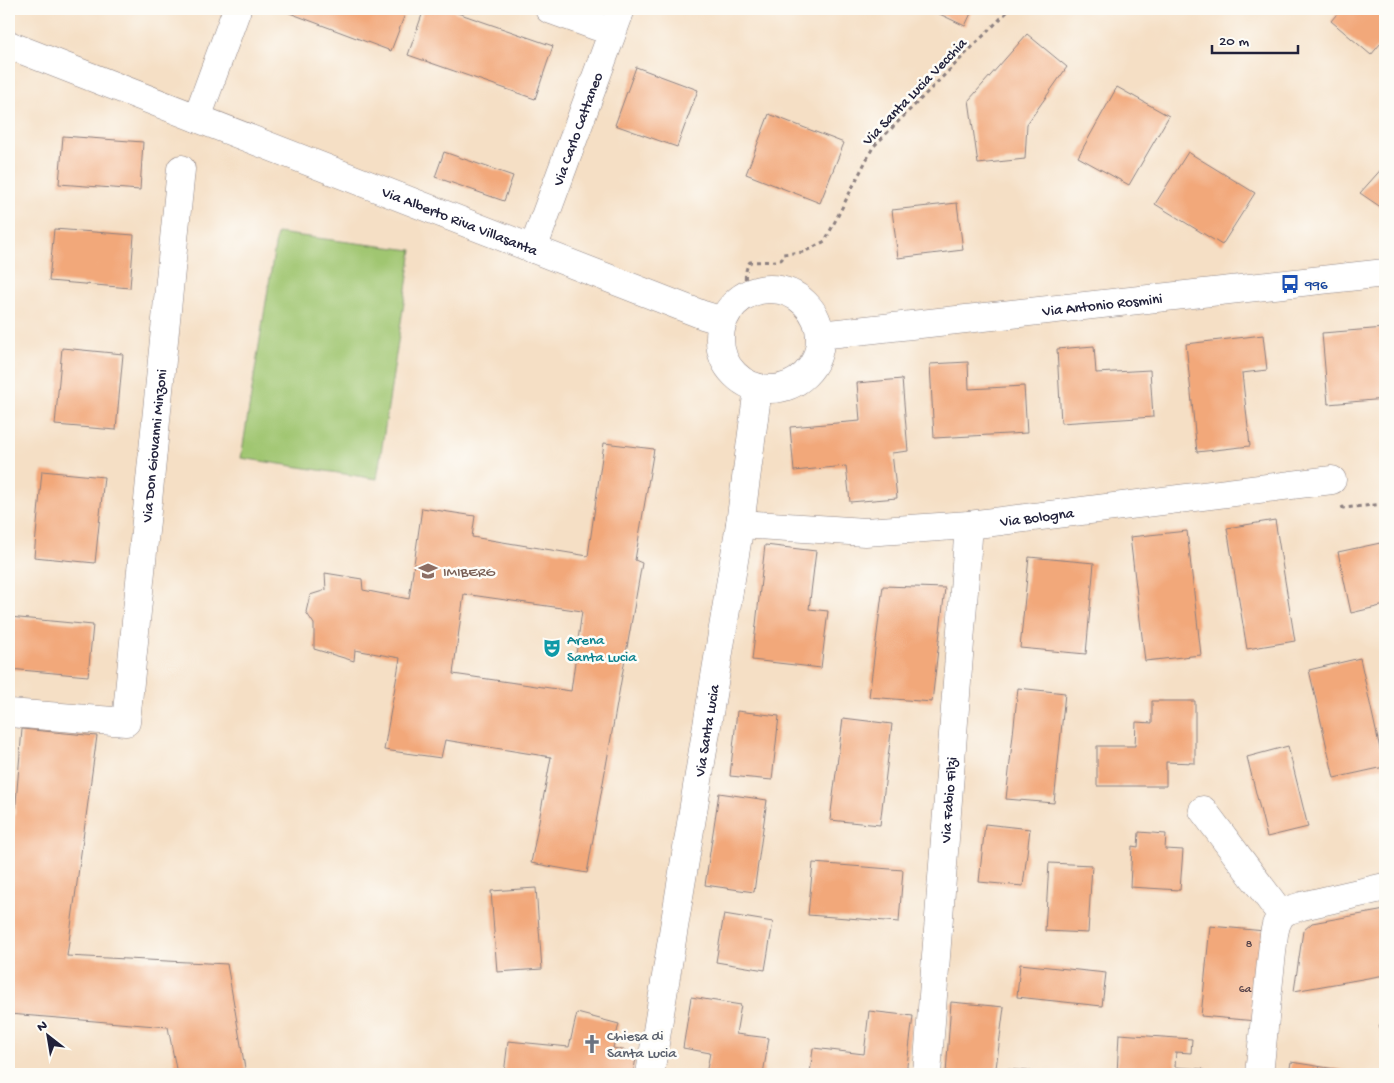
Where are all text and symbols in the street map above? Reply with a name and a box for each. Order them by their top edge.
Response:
scale bar [1212,22,1298,54]
text: 20 m [1219,33,1249,51]
street label: Via Santa Lucia Vecchia [859,34,972,151]
street label: Via Carlo Cattaneo [550,70,608,190]
street label: Via Alberto Riva Villasanta [378,184,540,261]
bus stop icon: 996 [1279,273,1301,295]
place label: 996 [1304,277,1328,295]
street label: Via Antonio Rosmini [1041,290,1163,322]
street label: Via Don Giovanni Minzoni [139,368,172,524]
street label: Via Bologna [998,505,1076,532]
school or university icon: IMIBERG [417,560,439,582]
place label: IMIBERG [443,564,495,582]
place label: Arena Santa Lucia [567,632,637,667]
theatre icon: Arena Santa Lucia [541,637,563,659]
street label: Via Santa Lucia [692,683,725,779]
street label: Via Fabio Filzi [938,756,962,845]
house number: 8 [1246,938,1253,952]
house number: 6a [1239,983,1252,997]
north arrow [22,1010,72,1060]
text: N [34,1017,51,1037]
place label: Chiesa di Santa Lucia [607,1028,677,1063]
church icon: Chiesa di Santa Lucia [581,1033,603,1055]

